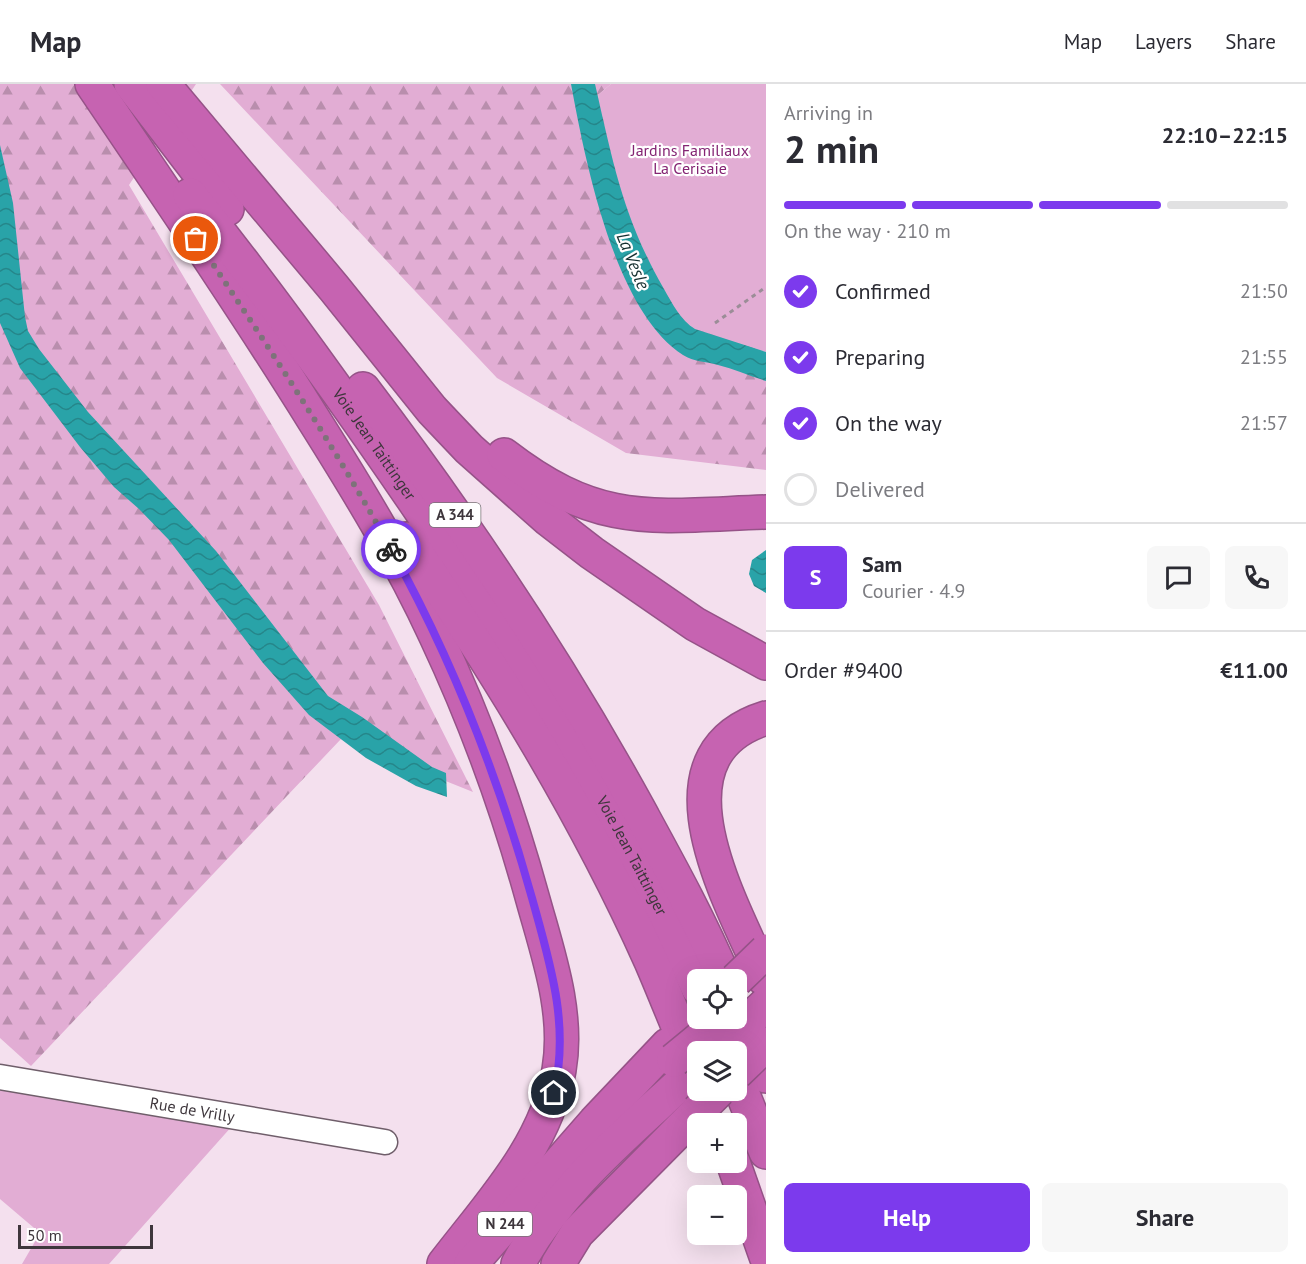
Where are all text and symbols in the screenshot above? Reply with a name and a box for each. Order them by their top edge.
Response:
text: Map [30,23,81,60]
text: Map [1064,28,1102,55]
text: Layers [1135,28,1192,55]
text: Share [1225,28,1276,55]
text: Arriving in [784,100,873,126]
text: 22:10–22:15 [1162,121,1288,149]
text: 2 min [784,123,879,174]
park label: Jardins Familiaux La Cerisaie [630,140,749,178]
pin [170,213,221,264]
text: On the way · 210 m [784,218,951,244]
icon: bag [179,222,212,255]
water label: La Vesle [612,229,655,293]
icon: check [784,275,817,308]
text: Confirmed [835,277,931,305]
text: 21:50 [1240,278,1288,304]
icon: check [784,341,817,374]
text: Preparing [835,343,925,371]
text: 21:55 [1240,344,1288,370]
street label: Voie Jean Taittinger [328,383,421,504]
icon: check [784,407,817,440]
text: On the way [835,409,942,437]
text: 21:57 [1240,410,1288,436]
text: Delivered [835,475,925,503]
road number: A 344 [430,503,480,527]
courier [361,519,421,579]
icon: bike [375,533,408,566]
button: chat [1147,546,1210,609]
button: phone [1225,546,1288,609]
text: Sam [862,550,902,578]
text: S [810,563,821,591]
text: Courier · 4.9 [862,578,965,604]
text: Order #9400 [784,656,903,684]
text: €11.00 [1220,656,1288,684]
street label: Voie Jean Taittinger [592,791,672,919]
map controls [687,969,747,1245]
button: locate [687,969,747,1029]
button: layers [687,1041,747,1101]
pin [528,1067,579,1118]
icon: home [537,1076,570,1109]
street label: Rue de Vrilly [148,1092,237,1127]
button: + [687,1113,747,1173]
button: Help [784,1183,1030,1252]
button: Share [1042,1183,1288,1252]
button: − [687,1185,747,1245]
road number: N 244 [478,1212,532,1236]
scale bar [18,1222,153,1250]
text: 50 m [27,1225,62,1245]

